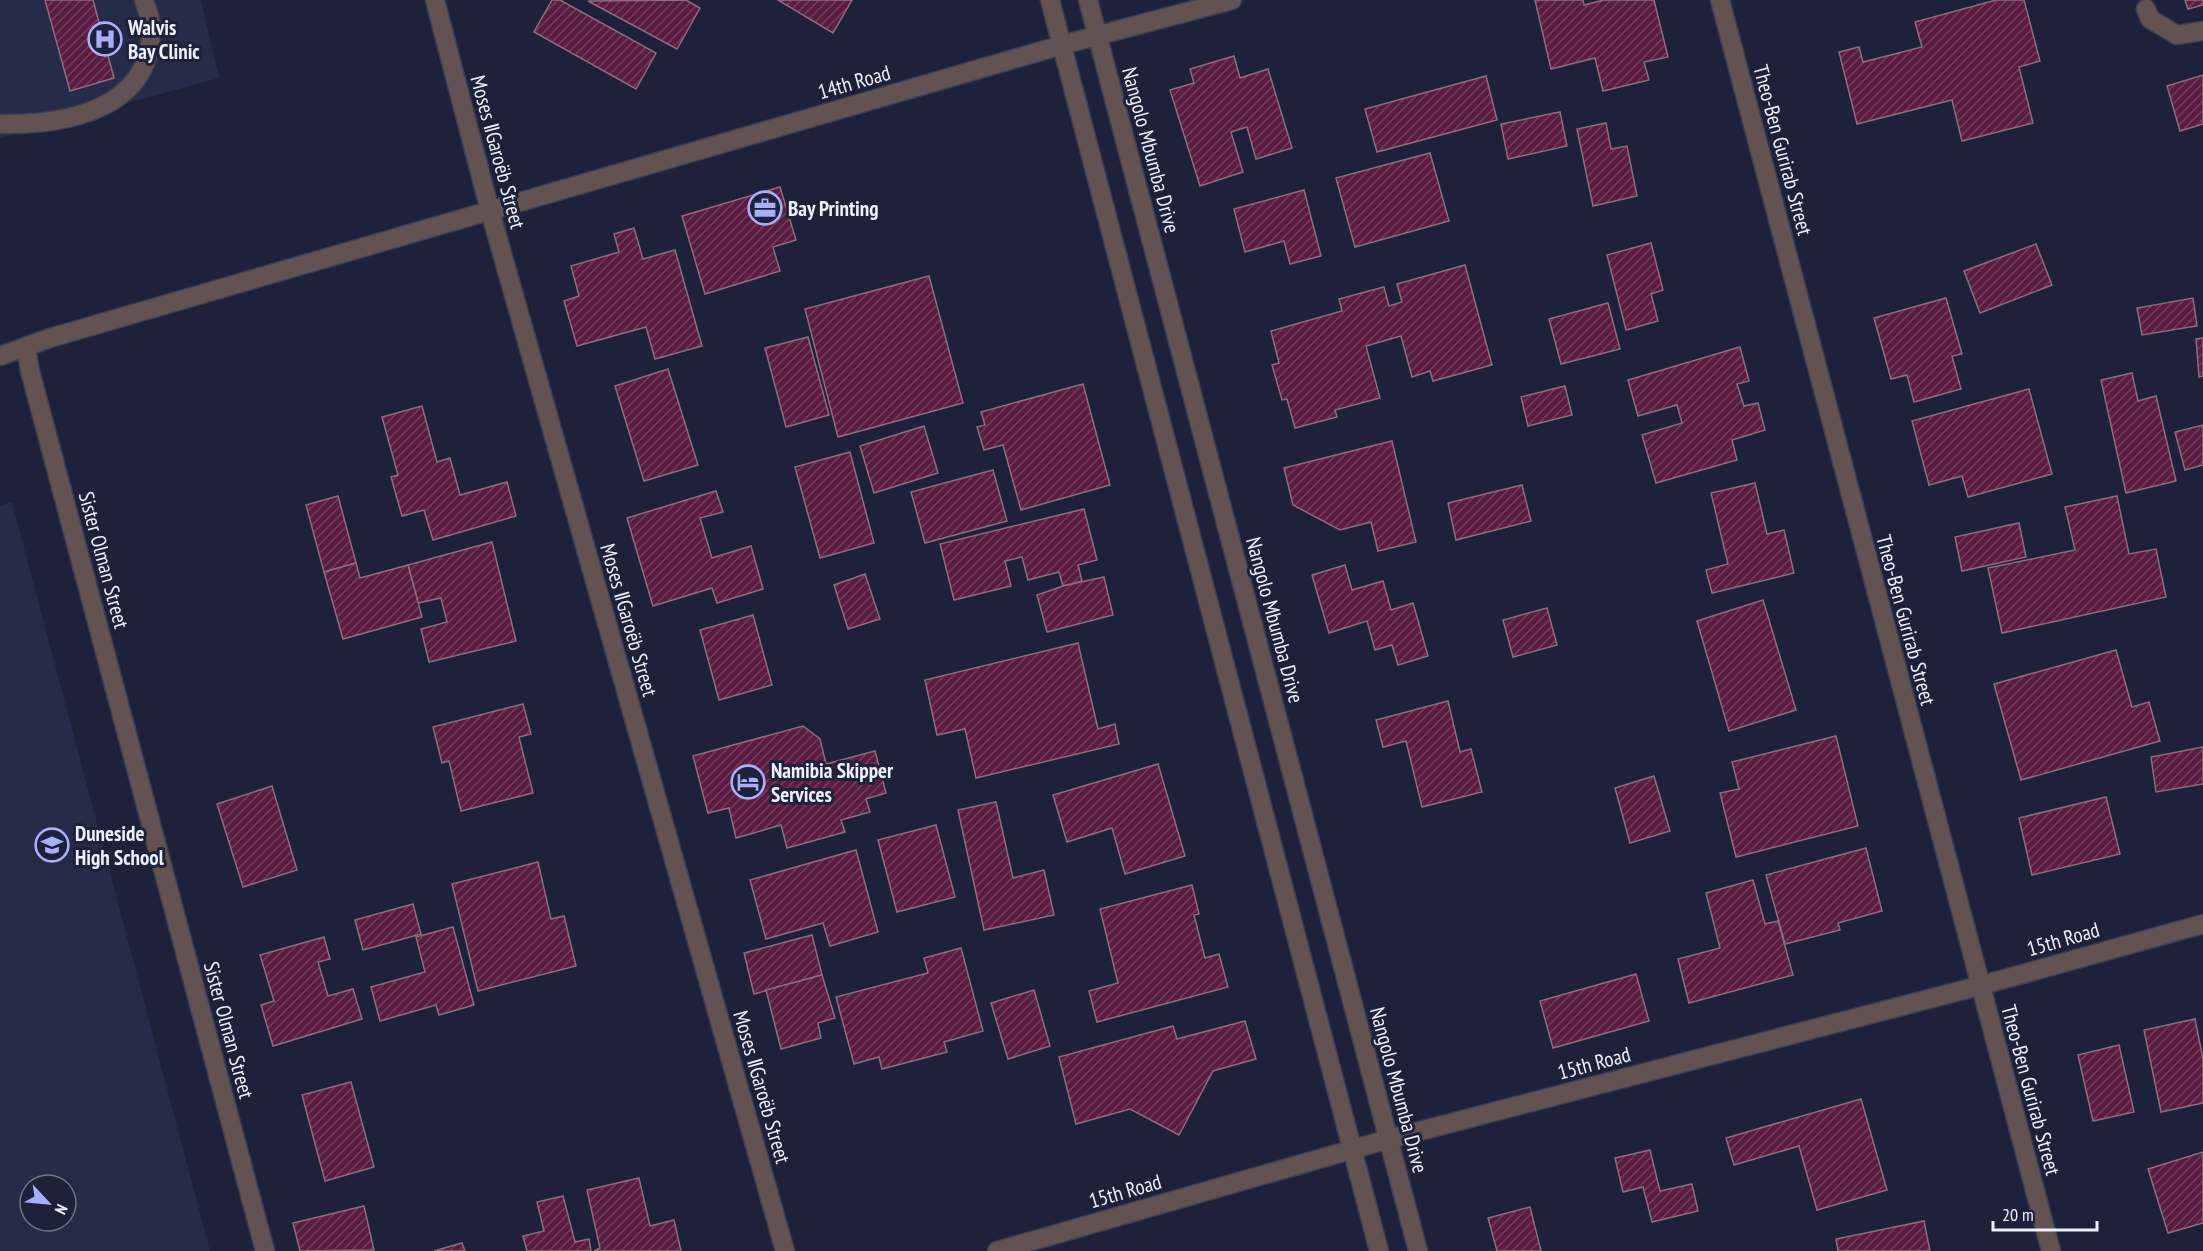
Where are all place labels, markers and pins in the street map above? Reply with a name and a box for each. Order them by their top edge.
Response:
place label: Walvis Bay Clinic [127,14,200,65]
hospital icon: Walvis Bay Clinic [87,21,123,57]
office icon: Bay Printing [747,190,783,226]
place label: Bay Printing [788,195,878,222]
place label: Namibia Skipper Services [771,757,894,808]
hotel icon: Namibia Skipper Services [730,764,766,800]
place label: Duneside High School [75,820,165,871]
school or university icon: Duneside High School [34,827,70,863]

